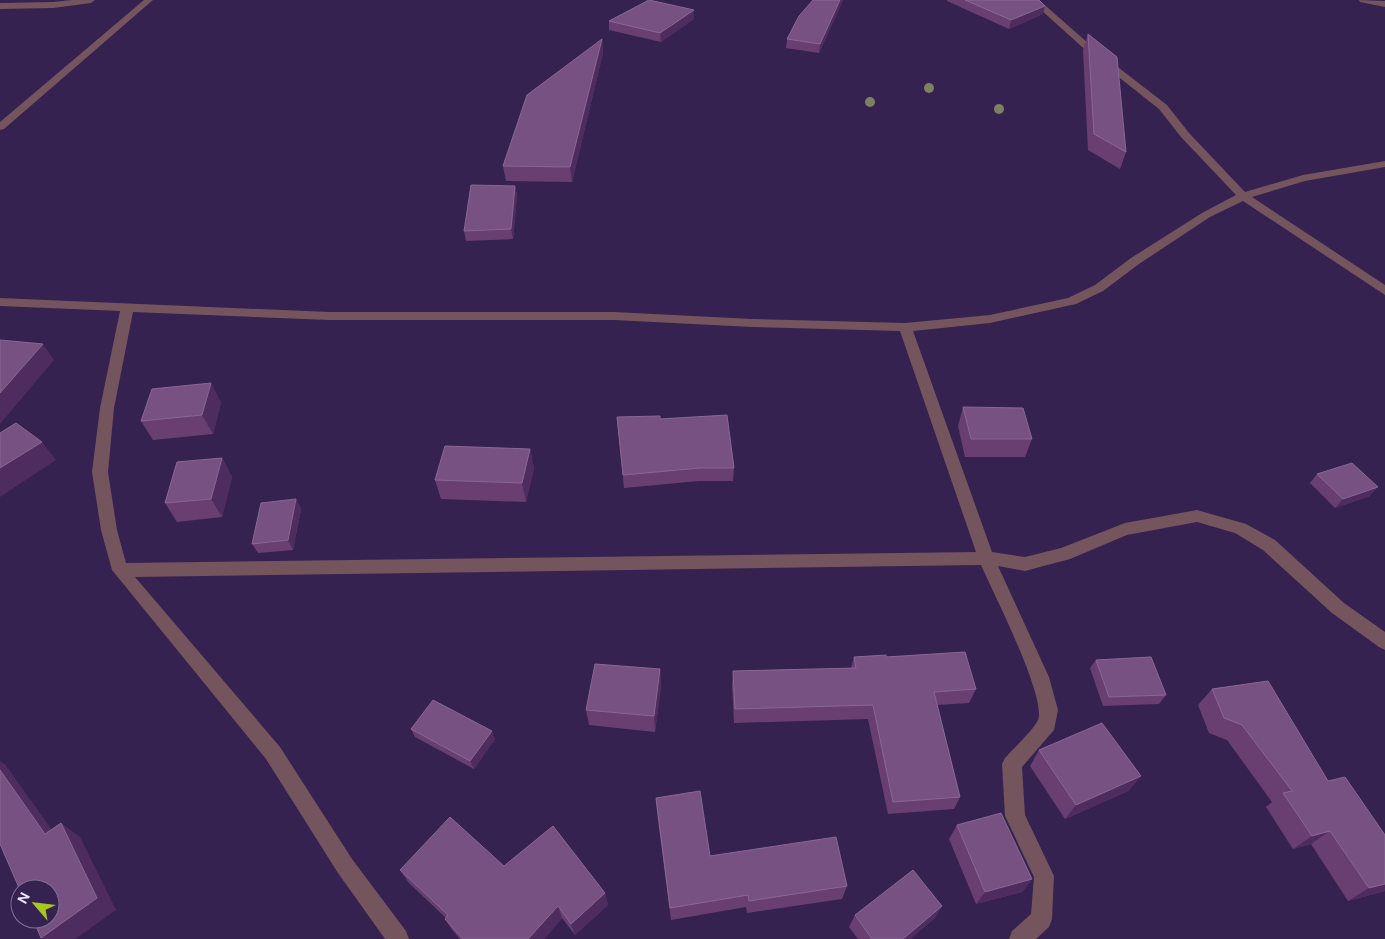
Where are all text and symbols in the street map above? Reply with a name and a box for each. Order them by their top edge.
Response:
north arrow [10,879,60,929]
text: N [13,889,34,907]

